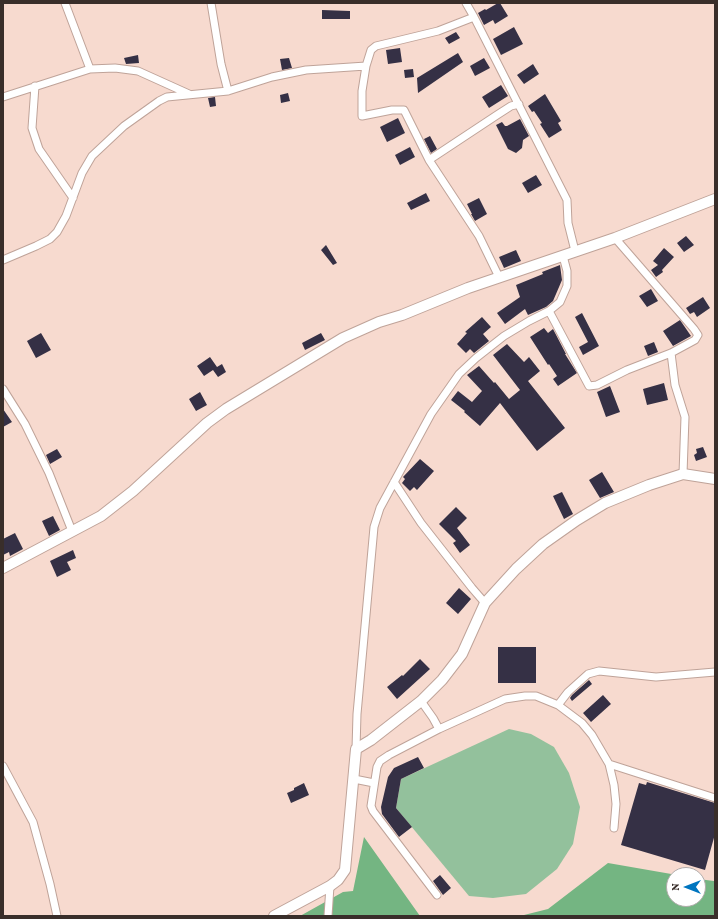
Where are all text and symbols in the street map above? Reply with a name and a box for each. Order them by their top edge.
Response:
north arrow [666,867,706,907]
text: N [669,883,681,891]

